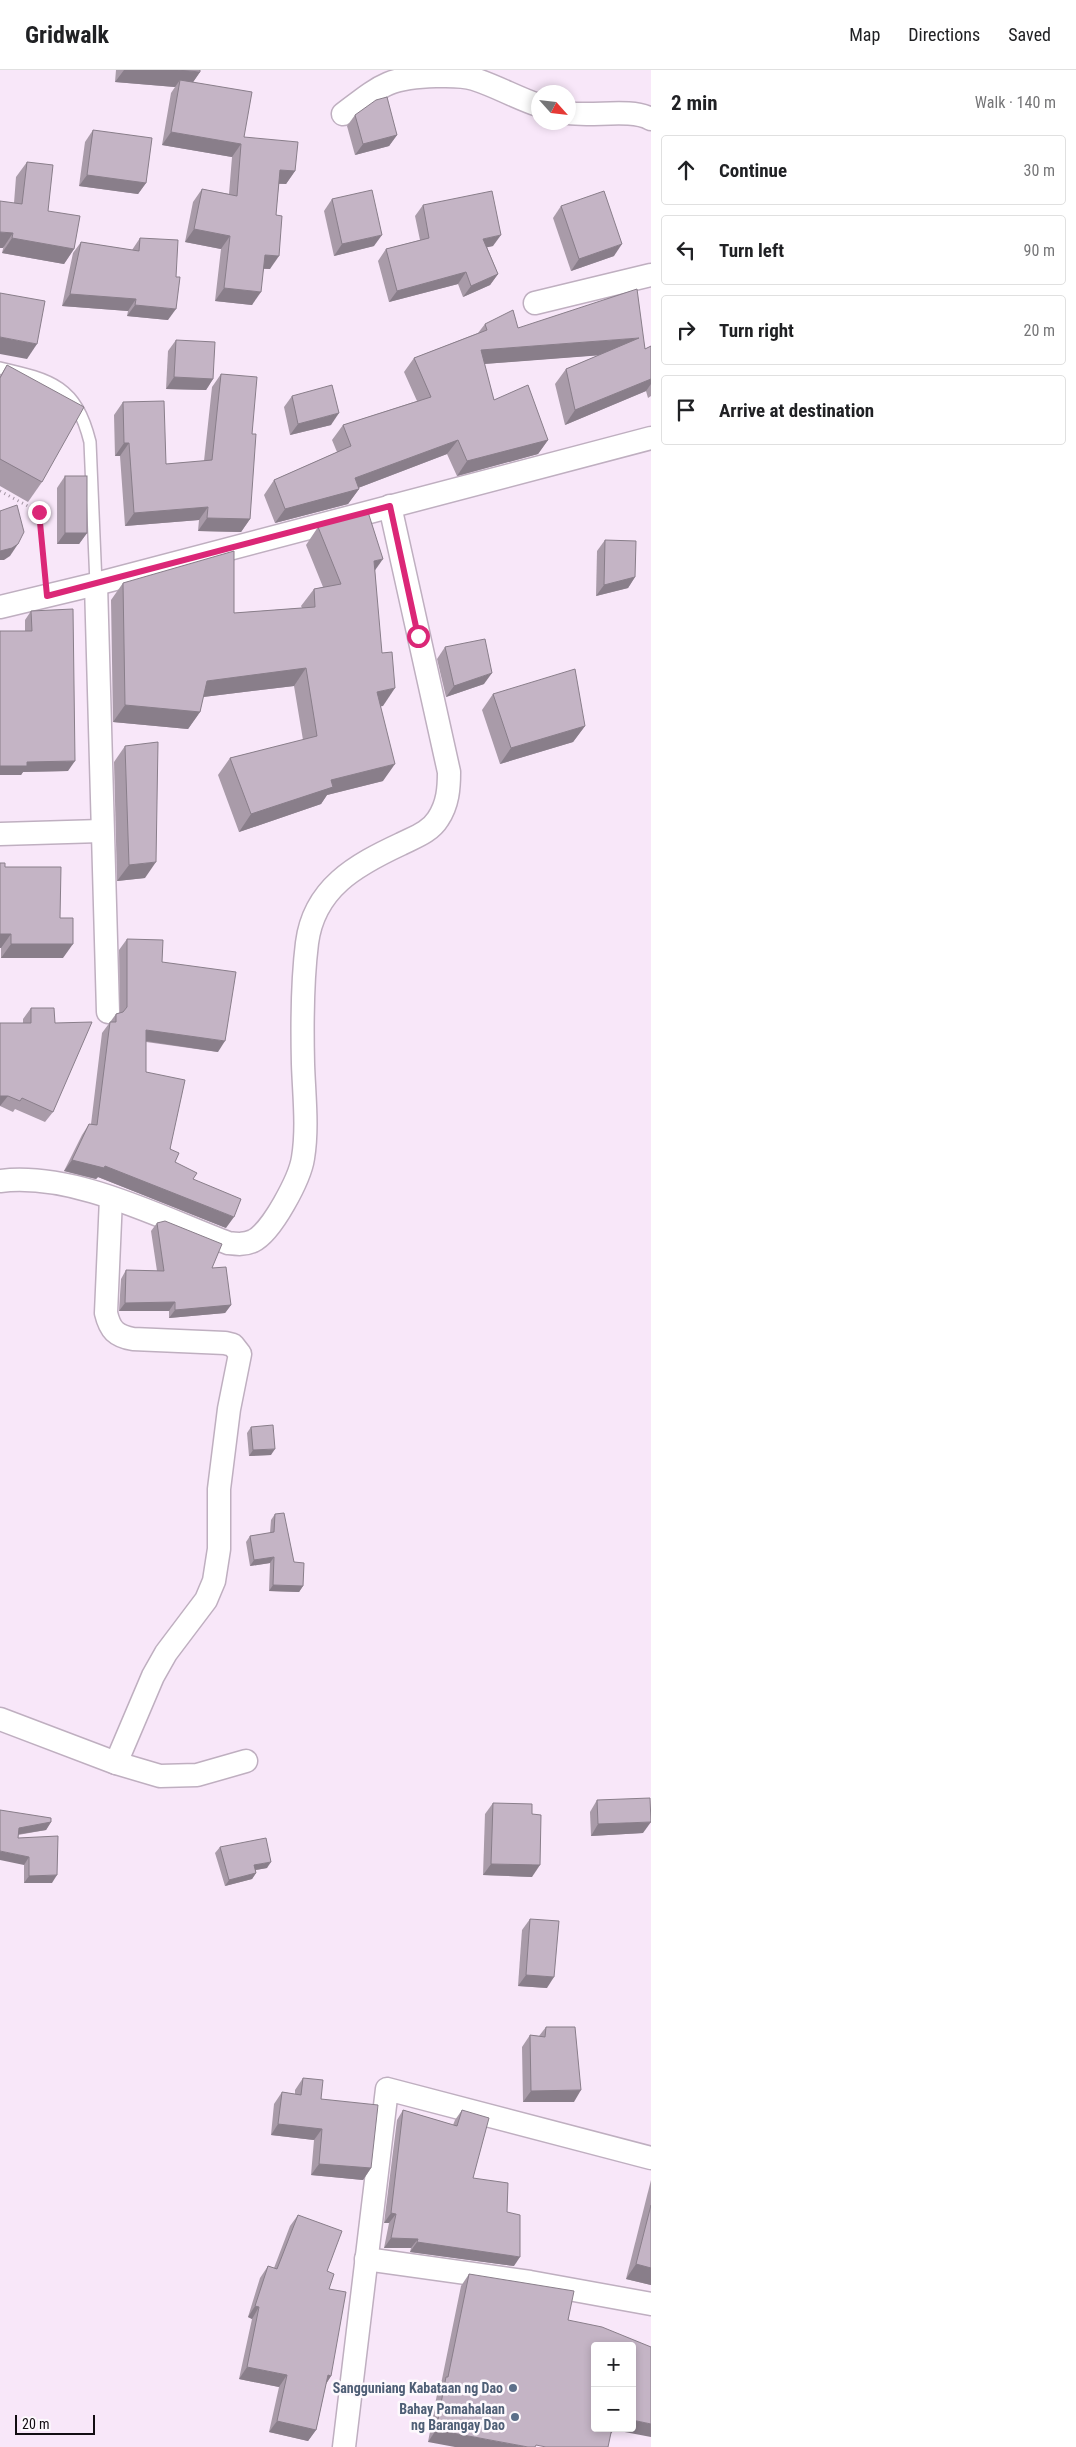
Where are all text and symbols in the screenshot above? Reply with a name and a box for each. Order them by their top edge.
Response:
text: Gridwalk [25,21,109,49]
text: Map [849,24,880,45]
text: Directions [908,24,980,45]
text: Saved [1008,24,1051,45]
north arrow [531,85,576,130]
text: 2 min [671,91,718,115]
text: Walk · 140 m [975,93,1056,112]
icon: ahead [672,156,700,184]
text: Continue [719,159,787,182]
text: 30 m [1023,161,1055,180]
icon: left [672,236,700,264]
text: Turn left [719,239,784,262]
text: 90 m [1023,241,1055,260]
icon: right [672,316,700,344]
text: Turn right [719,319,794,342]
text: 20 m [1023,321,1055,340]
icon: arrive [672,396,700,424]
text: Arrive at destination [719,399,874,422]
route end [28,501,51,524]
route start [407,625,430,648]
map controls [591,2342,636,2432]
button: + [591,2342,636,2387]
place label: Sangguniang Kabataan ng Dao [333,2380,503,2396]
marker: Sangguniang Kabataan ng Dao [507,2382,519,2394]
button: − [591,2387,636,2432]
place label: Bahay Pamahalaan ng Barangay Dao [399,2401,505,2433]
marker: Bahay Pamahalaan ng Barangay Dao [509,2411,521,2423]
scale bar [15,2412,95,2435]
text: 20 m [22,2416,50,2432]

